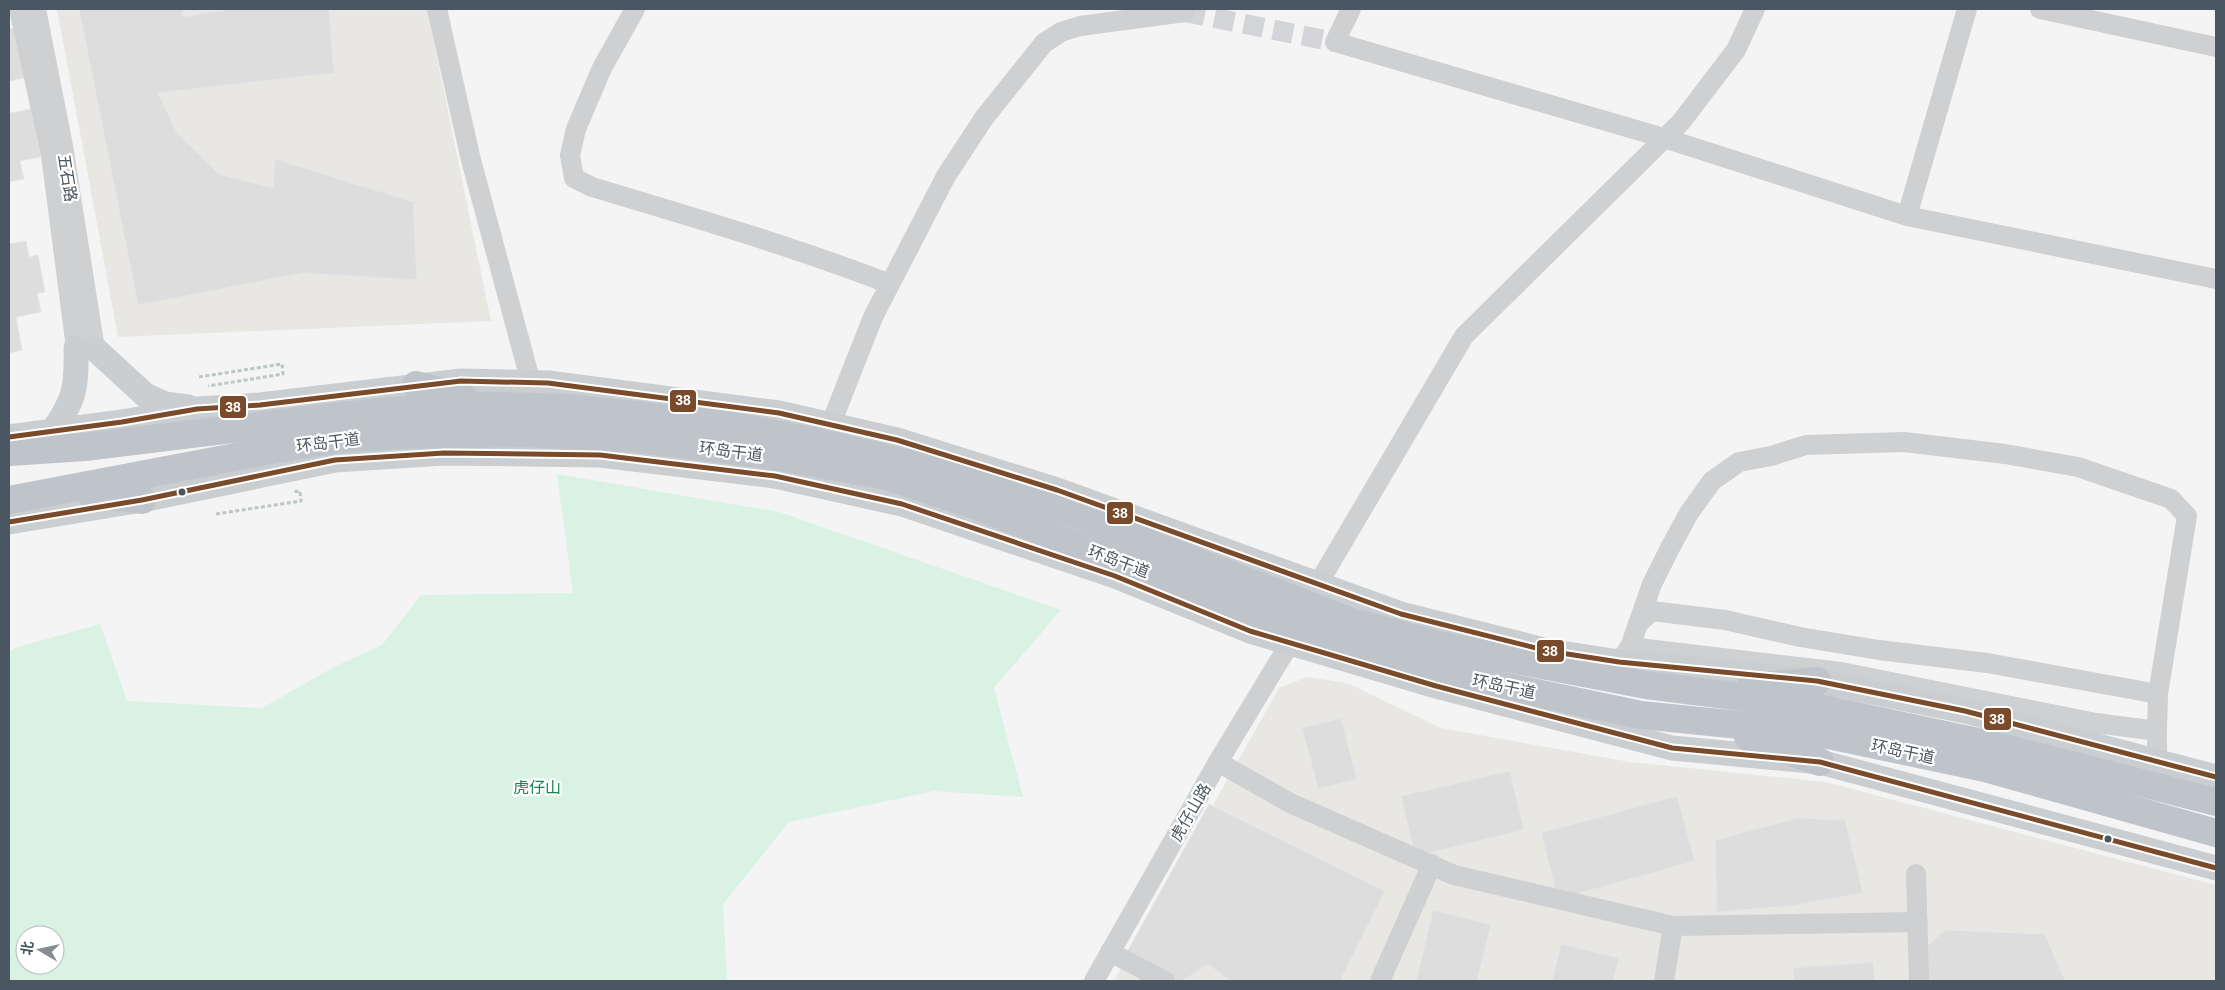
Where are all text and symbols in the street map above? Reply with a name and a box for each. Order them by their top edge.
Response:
street label: 五石路 [55,153,80,203]
line badge: 38 [669,389,697,413]
text: 38 [675,392,691,408]
line badge: 38 [219,395,247,419]
text: 38 [225,399,241,415]
street label: 环岛干道 [295,430,361,455]
street label: 环岛干道 [698,439,764,464]
unlabelled marker [177,487,187,497]
line badge: 38 [1106,501,1134,525]
text: 38 [1112,505,1128,521]
street label: 环岛干道 [1086,542,1152,581]
line badge: 38 [1536,639,1565,663]
text: 38 [1542,643,1558,659]
street label: 环岛干道 [1471,672,1537,701]
line badge: 38 [1983,707,2012,731]
text: 38 [1989,711,2005,727]
street label: 环岛干道 [1870,737,1936,766]
park label: 虎仔山 [513,779,561,796]
street label: 虎仔山路 [1167,780,1214,844]
unlabelled marker [2103,834,2113,844]
north arrow [15,925,65,975]
text: 北 [18,940,36,956]

